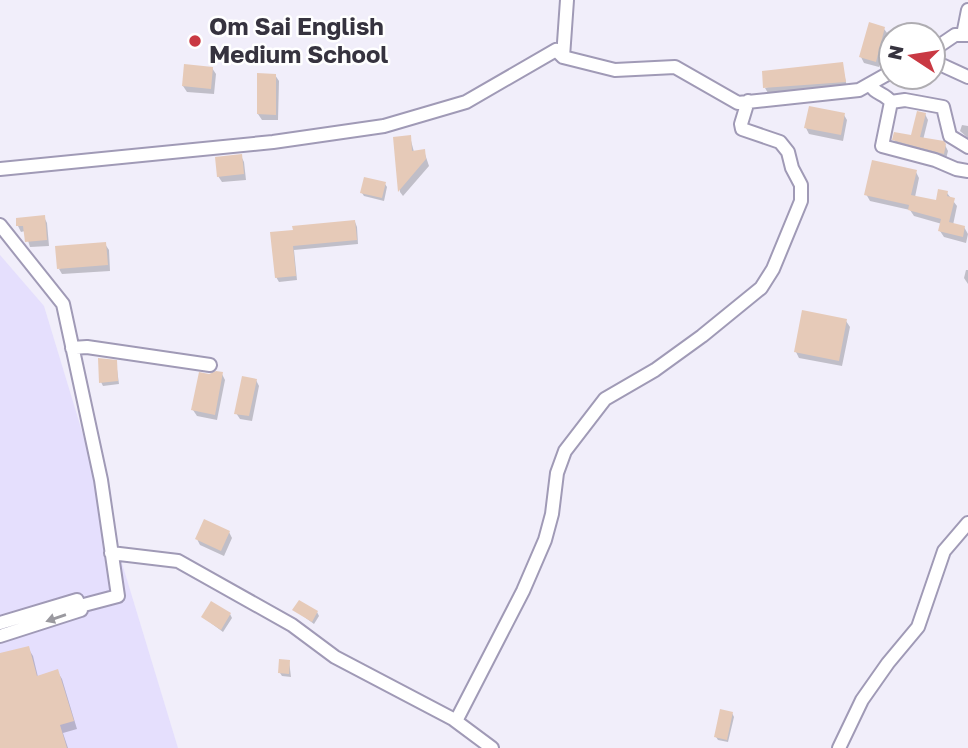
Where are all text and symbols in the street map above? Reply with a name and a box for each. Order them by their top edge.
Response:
place label: Om Sai English Medium School [209,11,388,68]
north arrow [877,21,947,91]
marker: Om Sai English Medium School [187,33,203,49]
text: N [882,43,908,62]
one-way arrow [46,614,67,624]

